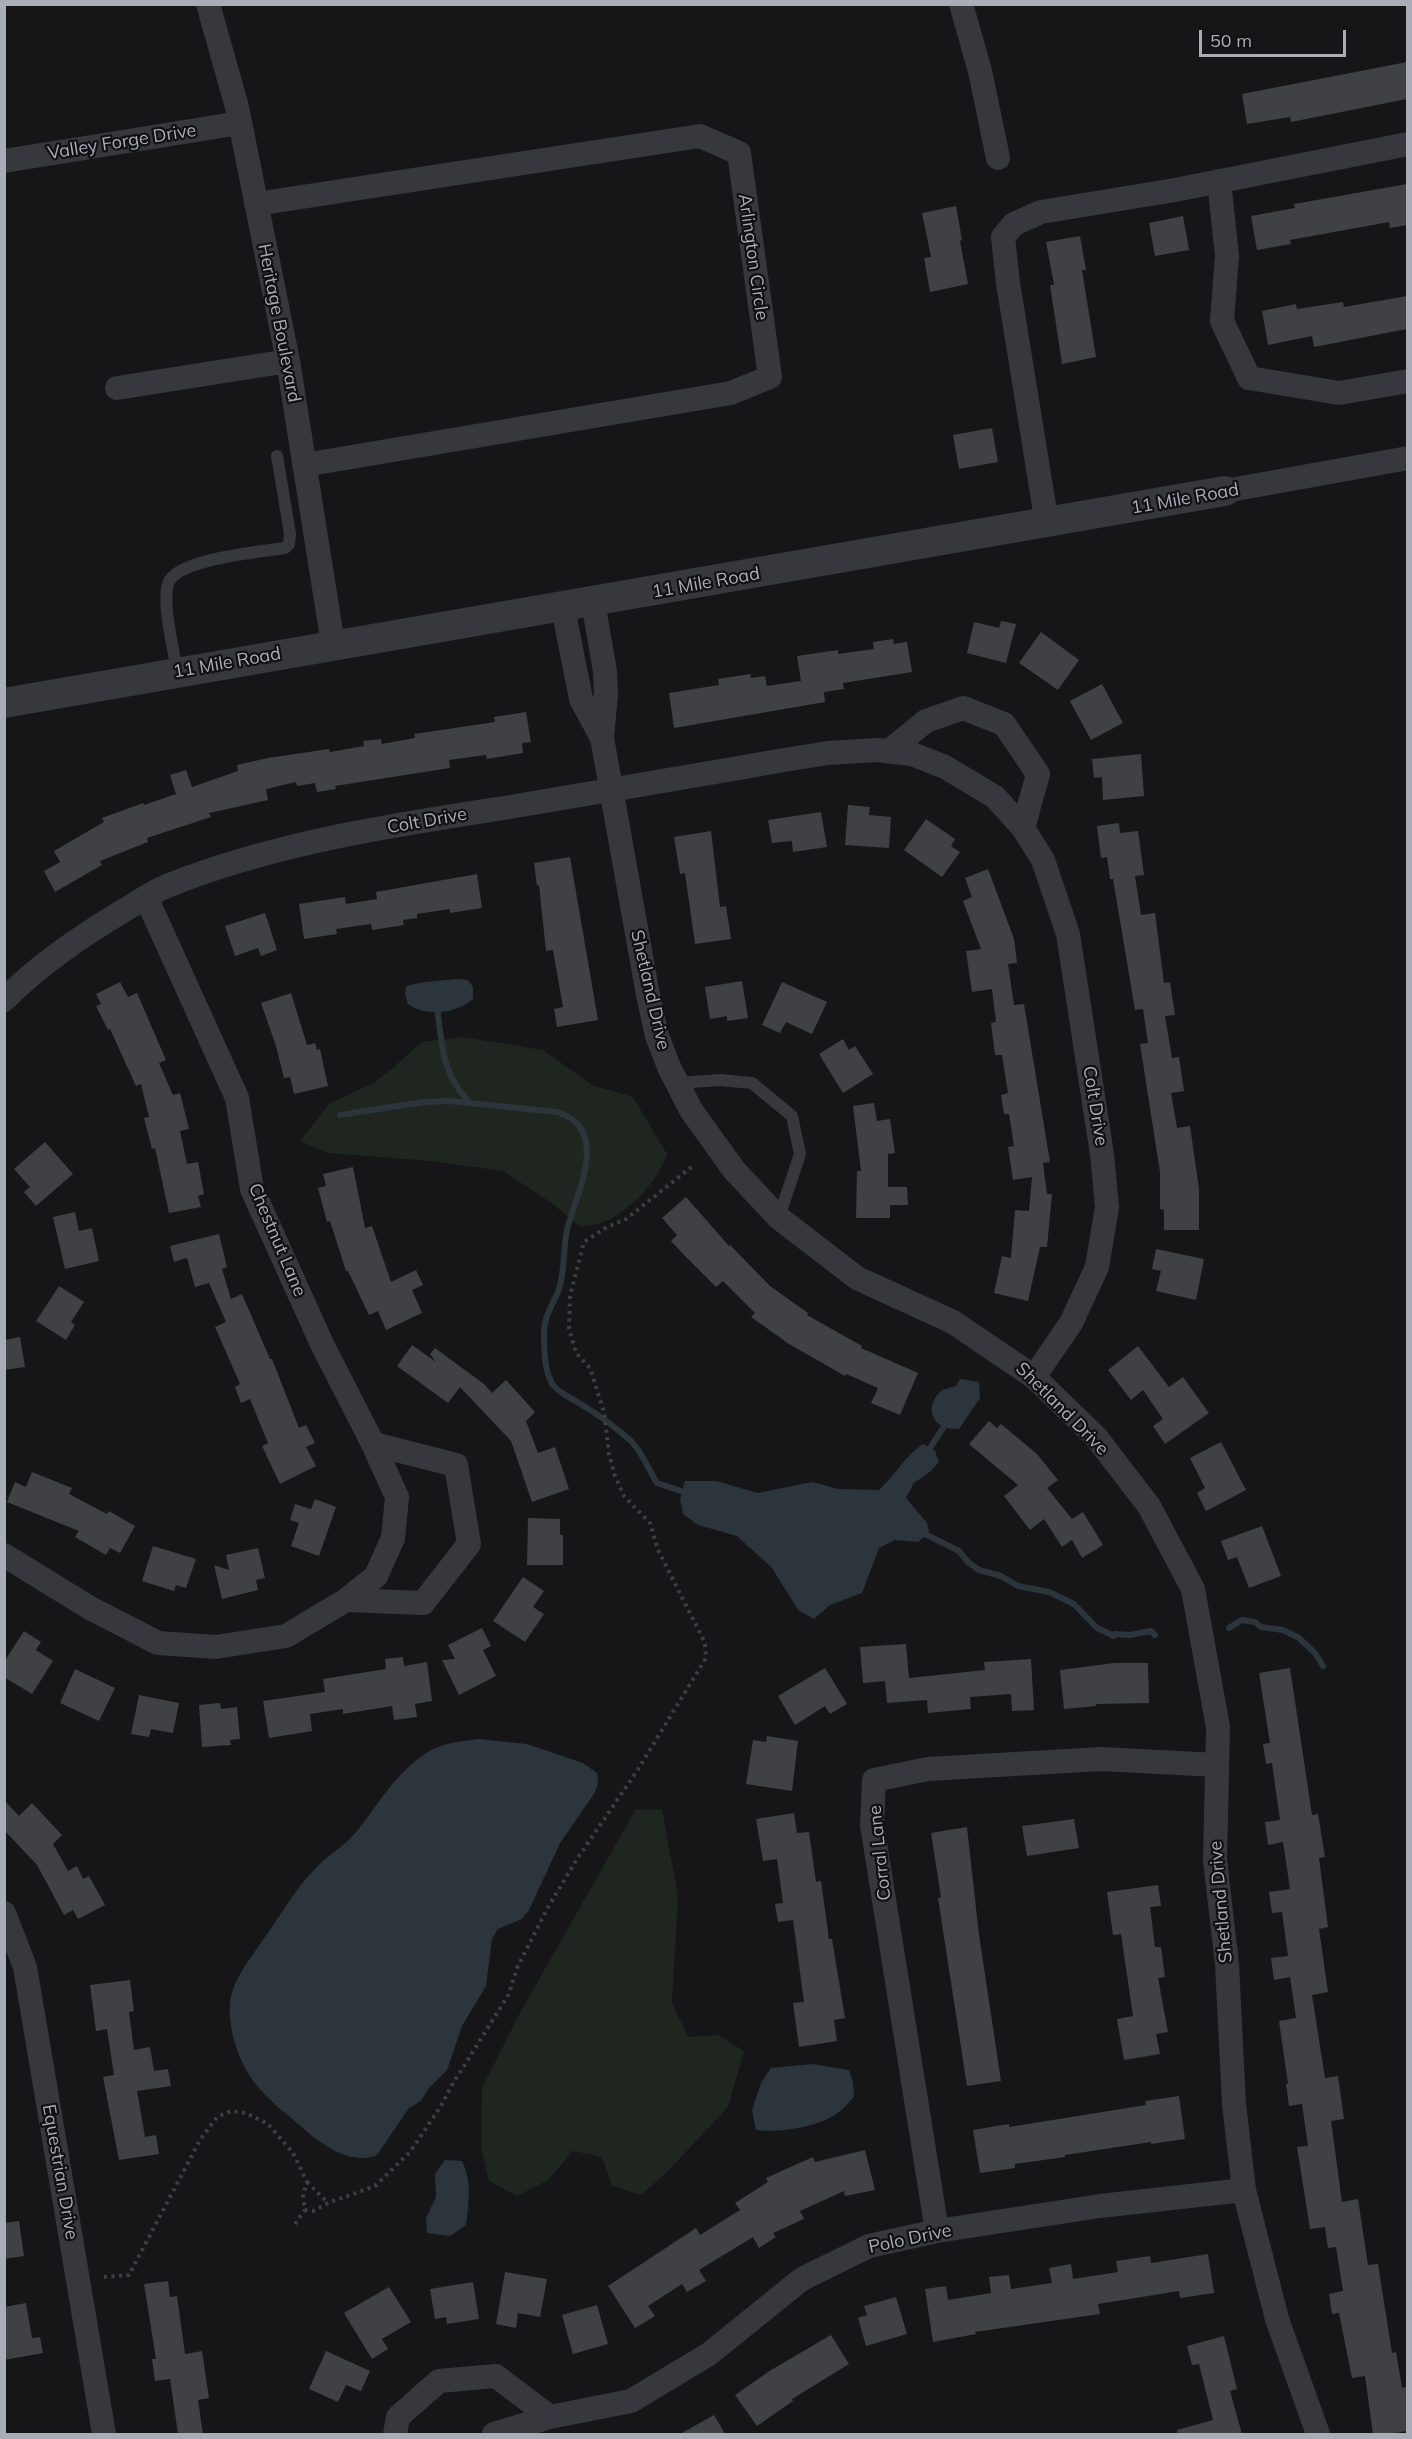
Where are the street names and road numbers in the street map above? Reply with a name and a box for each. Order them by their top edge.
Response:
street label: Valley Forge Drive [46,120,198,164]
street label: Arlington Circle [733,192,773,322]
street label: Heritage Boulevard [253,242,305,404]
street label: 11 Mile Road [1129,479,1241,519]
street label: 11 Mile Road [650,563,762,603]
street label: 11 Mile Road [171,643,283,683]
street label: Colt Drive [385,803,469,839]
street label: Shetland Drive [626,928,674,1052]
street label: Colt Drive [1078,1064,1112,1148]
street label: Chestnut Lane [243,1180,311,1300]
street label: Shetland Drive [1011,1358,1113,1460]
street label: Corral Lane [864,1804,896,1902]
street label: Shetland Drive [1205,1840,1237,1964]
street label: Equestrian Drive [37,2103,83,2241]
street label: Polo Drive [867,2220,953,2258]

